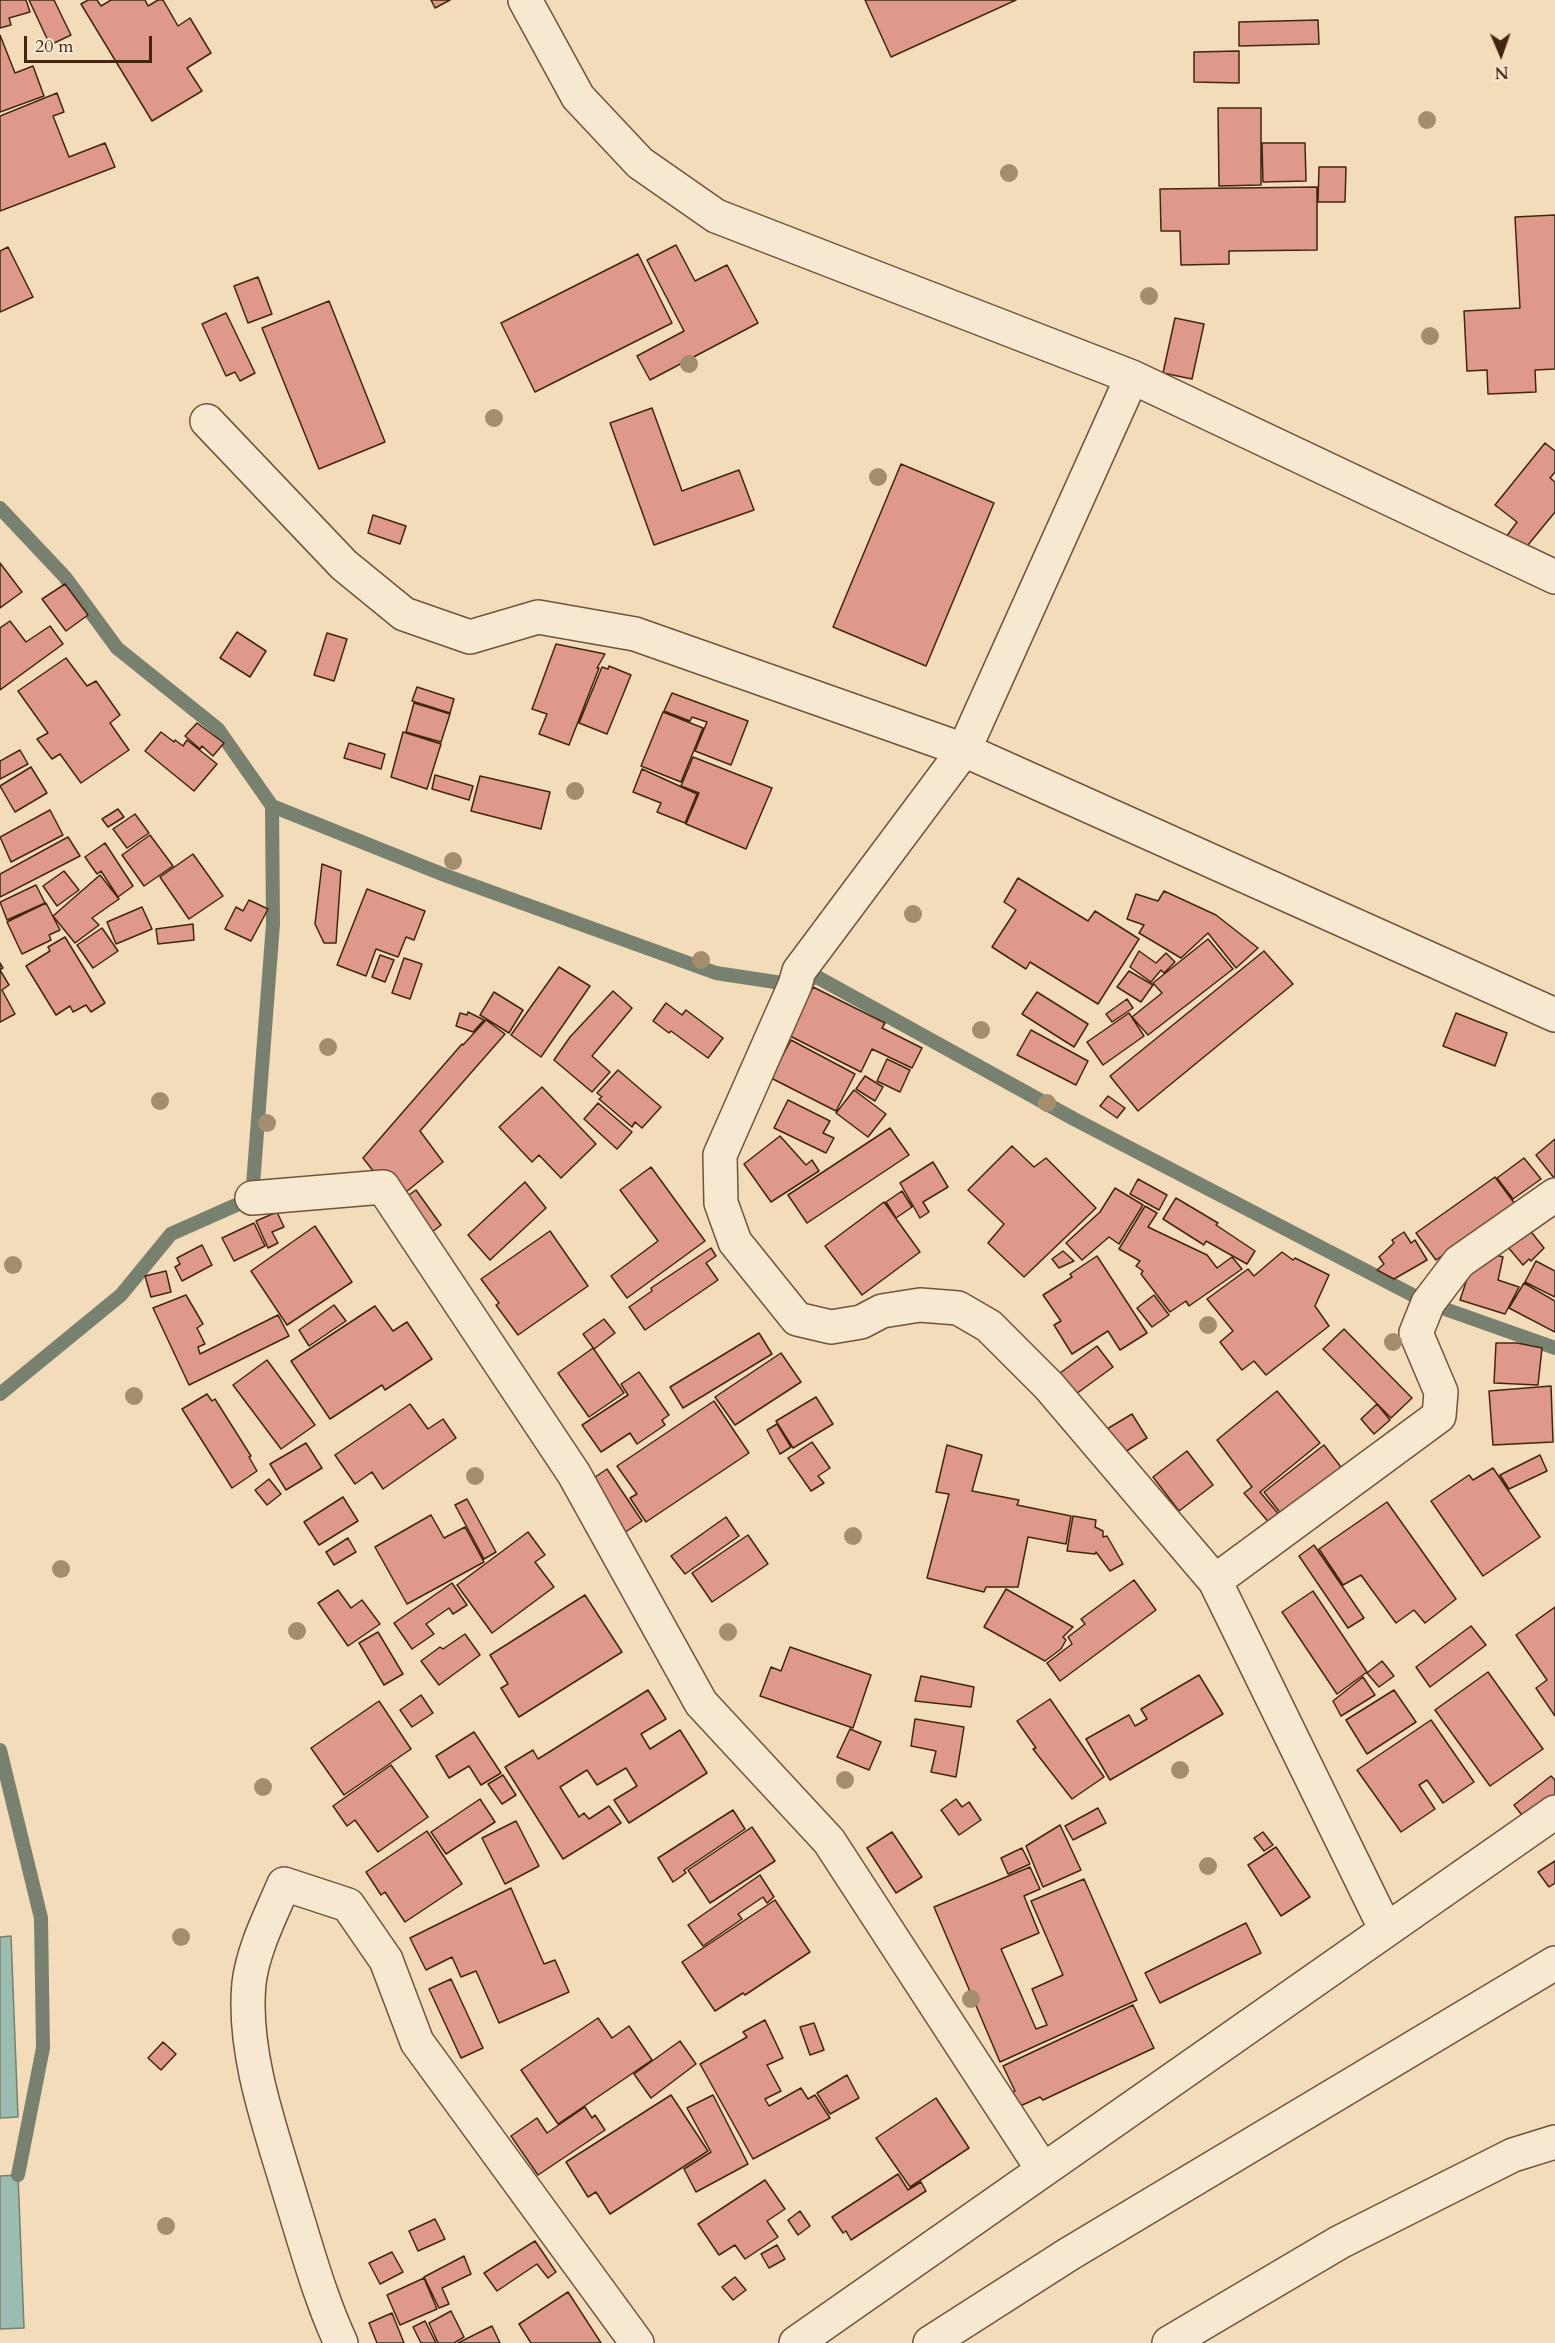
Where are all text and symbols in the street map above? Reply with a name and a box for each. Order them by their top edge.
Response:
scale bar [27,24,154,62]
north arrow [1471,24,1531,84]
text: 20 m [35,34,74,59]
text: N [1494,61,1509,83]

